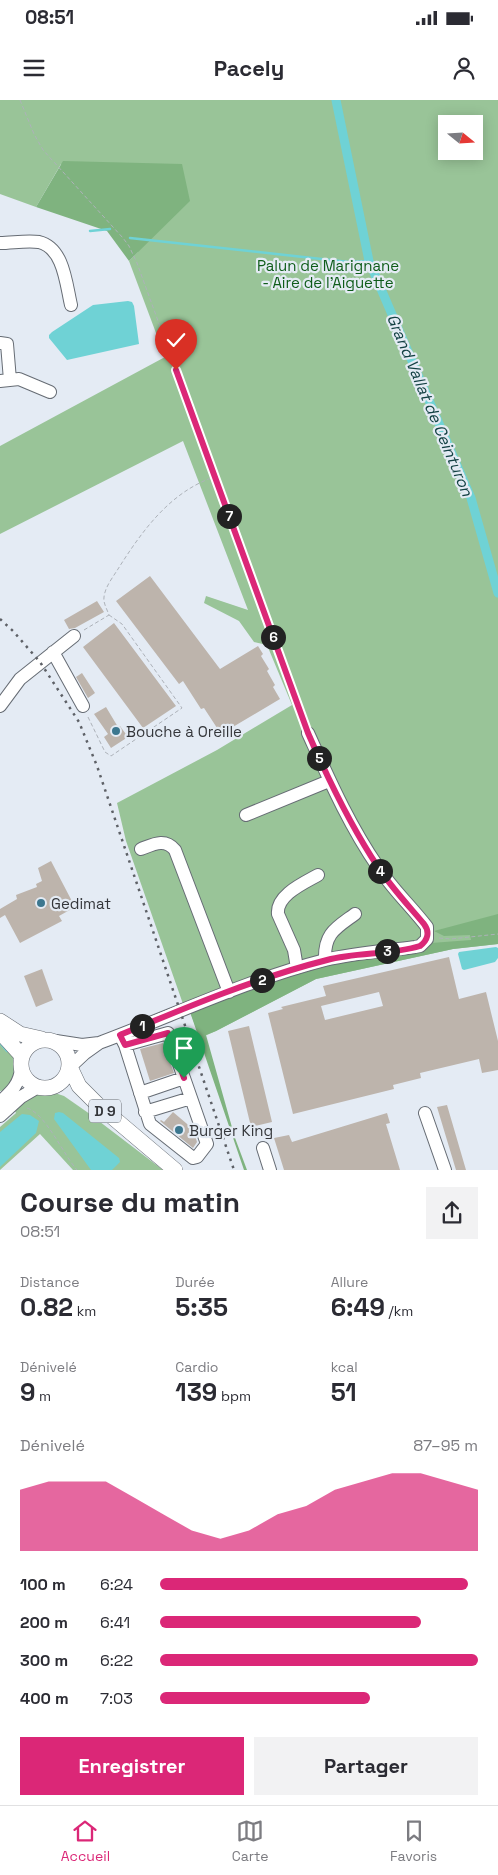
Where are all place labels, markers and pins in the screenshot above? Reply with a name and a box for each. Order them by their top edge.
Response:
pin [155,319,197,370]
pin: 7 [216,504,242,528]
pin: 6 [260,624,286,650]
place label: Bouche à Oreille [126,722,242,741]
marker: Bouche à Oreille [110,725,122,737]
pin: 5 [306,746,332,770]
pin: 4 [368,858,392,884]
place label: Gedimat [51,894,111,913]
marker: Gedimat [35,897,47,909]
pin: 3 [374,938,400,964]
pin: 2 [250,968,274,992]
pin: 1 [130,1014,154,1038]
pin [163,1027,205,1078]
place label: Burger King [189,1121,273,1140]
marker: Burger King [173,1124,185,1136]

